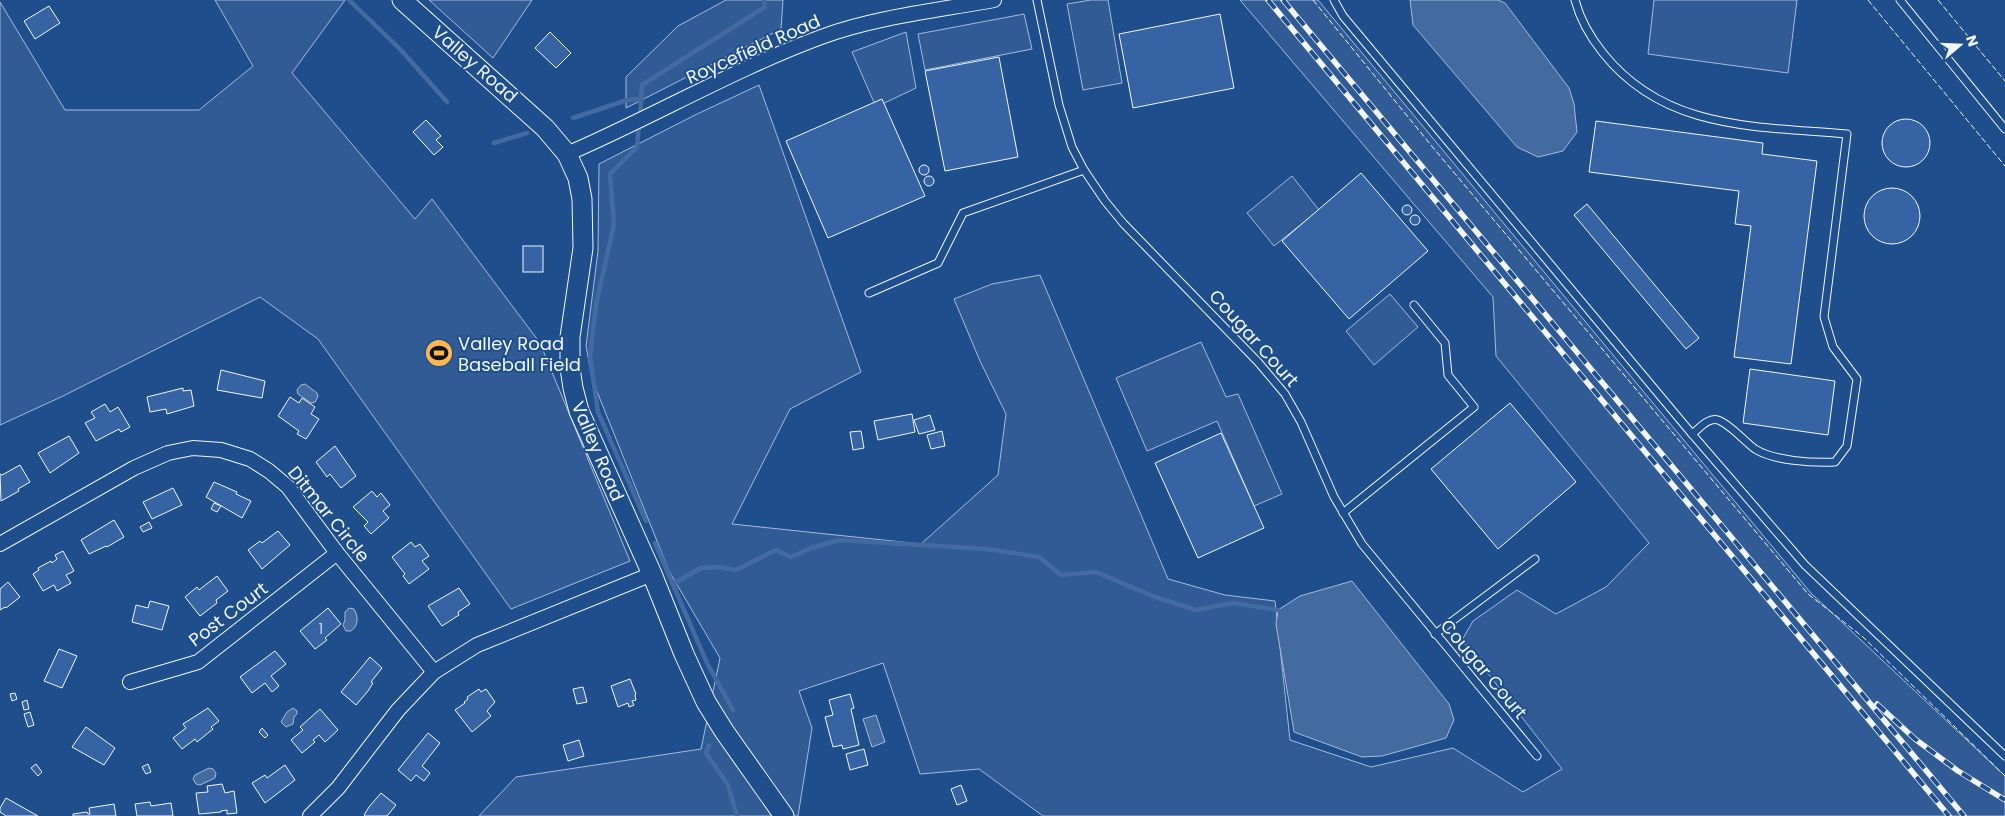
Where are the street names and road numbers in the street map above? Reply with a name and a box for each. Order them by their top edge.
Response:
street label: Roycefield Road [682,8,824,90]
street label: Valley Road [427,20,523,108]
street label: Cougar Court [1204,284,1304,392]
street label: Valley Road [566,397,630,505]
street label: Ditmar Circle [282,460,376,568]
street label: Post Court [183,576,273,652]
street label: Cougar Court [1435,614,1533,724]

